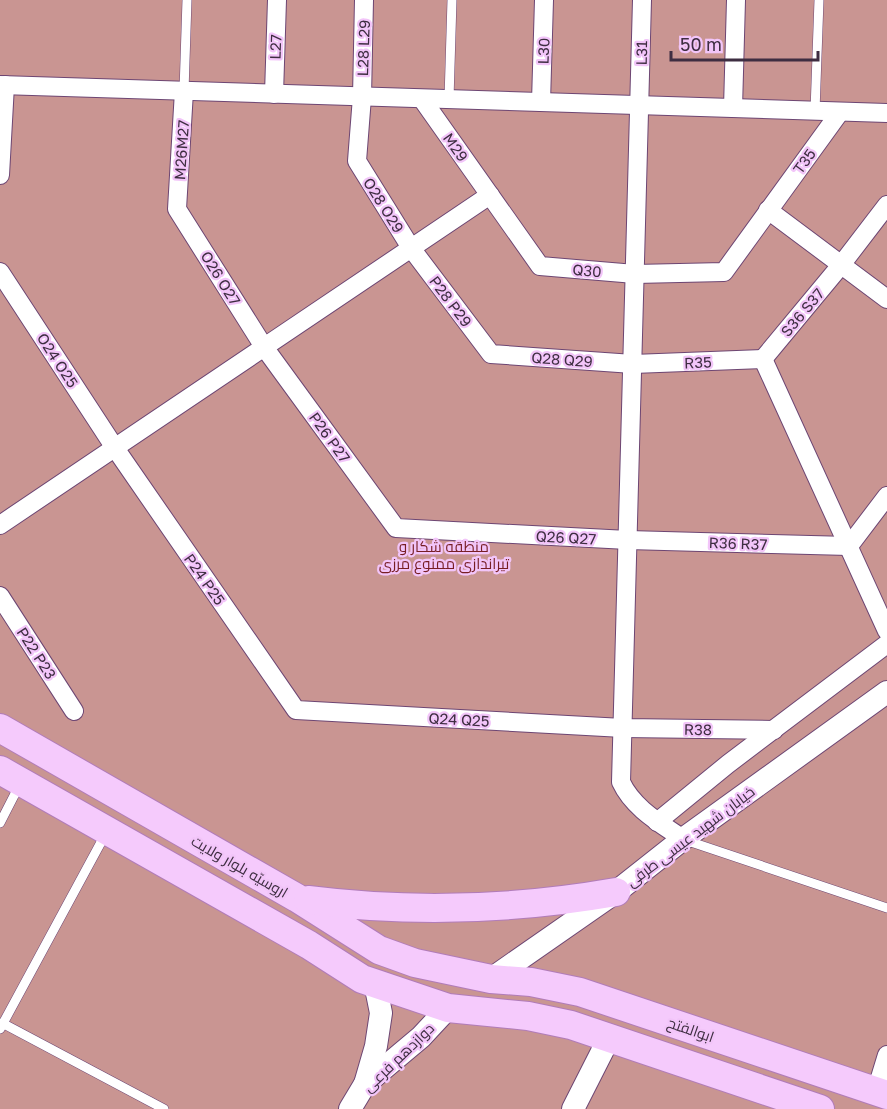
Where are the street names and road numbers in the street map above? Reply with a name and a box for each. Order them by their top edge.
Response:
street label: L28 L29 [353,19,373,77]
street label: L27 [266,34,284,60]
street label: L30 [534,37,552,65]
street label: L31 [632,41,650,65]
street label: M26M27 [170,119,192,181]
street label: M29 [440,129,472,165]
street label: T35 [789,145,819,177]
street label: O28 O29 [360,174,408,236]
street label: O26 O27 [197,248,245,308]
street label: Q30 [572,260,602,280]
street label: P28 P29 [426,272,476,330]
street label: S36 S37 [777,284,827,340]
street label: O24 O25 [34,329,82,391]
street label: Q28 Q29 [531,348,593,370]
street label: R35 [684,353,712,371]
street label: P26 P27 [306,408,354,466]
street label: Q26 Q27 [535,526,597,548]
street label: R36 R37 [708,533,768,553]
street label: P24 P25 [181,550,229,608]
street label: P22 P23 [14,624,60,682]
street label: Q24 Q25 [428,708,490,730]
street label: R38 [684,720,712,738]
street label: خیابان شهید عیسی طرفی [622,782,759,892]
street label: اروسیّه بلوار ولایت [188,831,291,902]
street label: ابوالفتح [664,1013,717,1048]
street label: دوازدهم فرعی [359,1019,439,1097]

